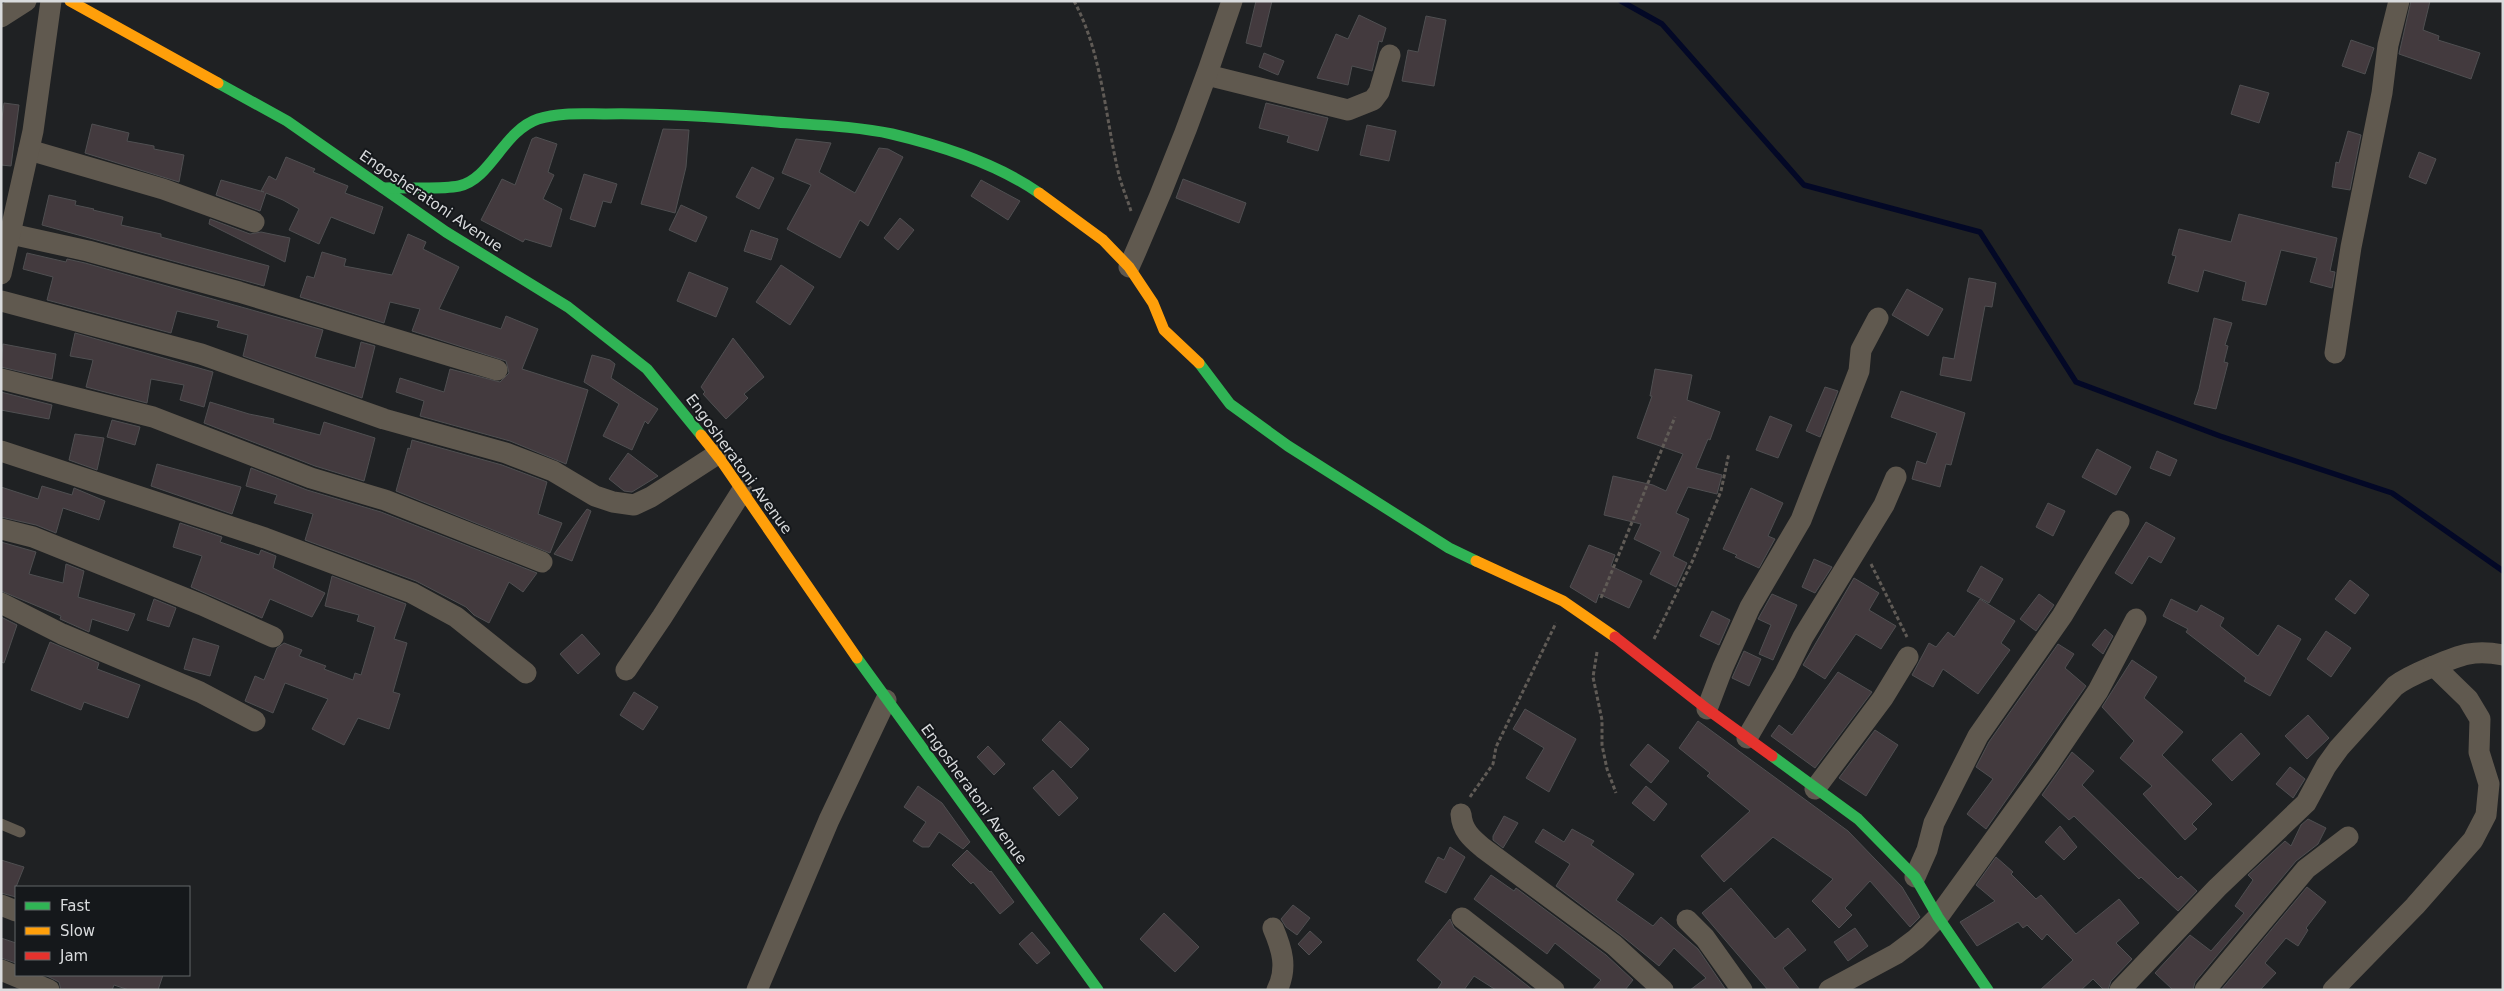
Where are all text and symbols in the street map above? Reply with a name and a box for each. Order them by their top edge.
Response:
street label: Engosheratoni Avenue [356,146,506,256]
street label: Engosheratoni Avenue [682,390,796,538]
street label: Engosheratoni Avenue [917,720,1031,868]
legend [15,886,190,976]
text: Fast [60,897,90,915]
text: Slow [60,922,95,940]
text: Jam [59,947,88,965]

